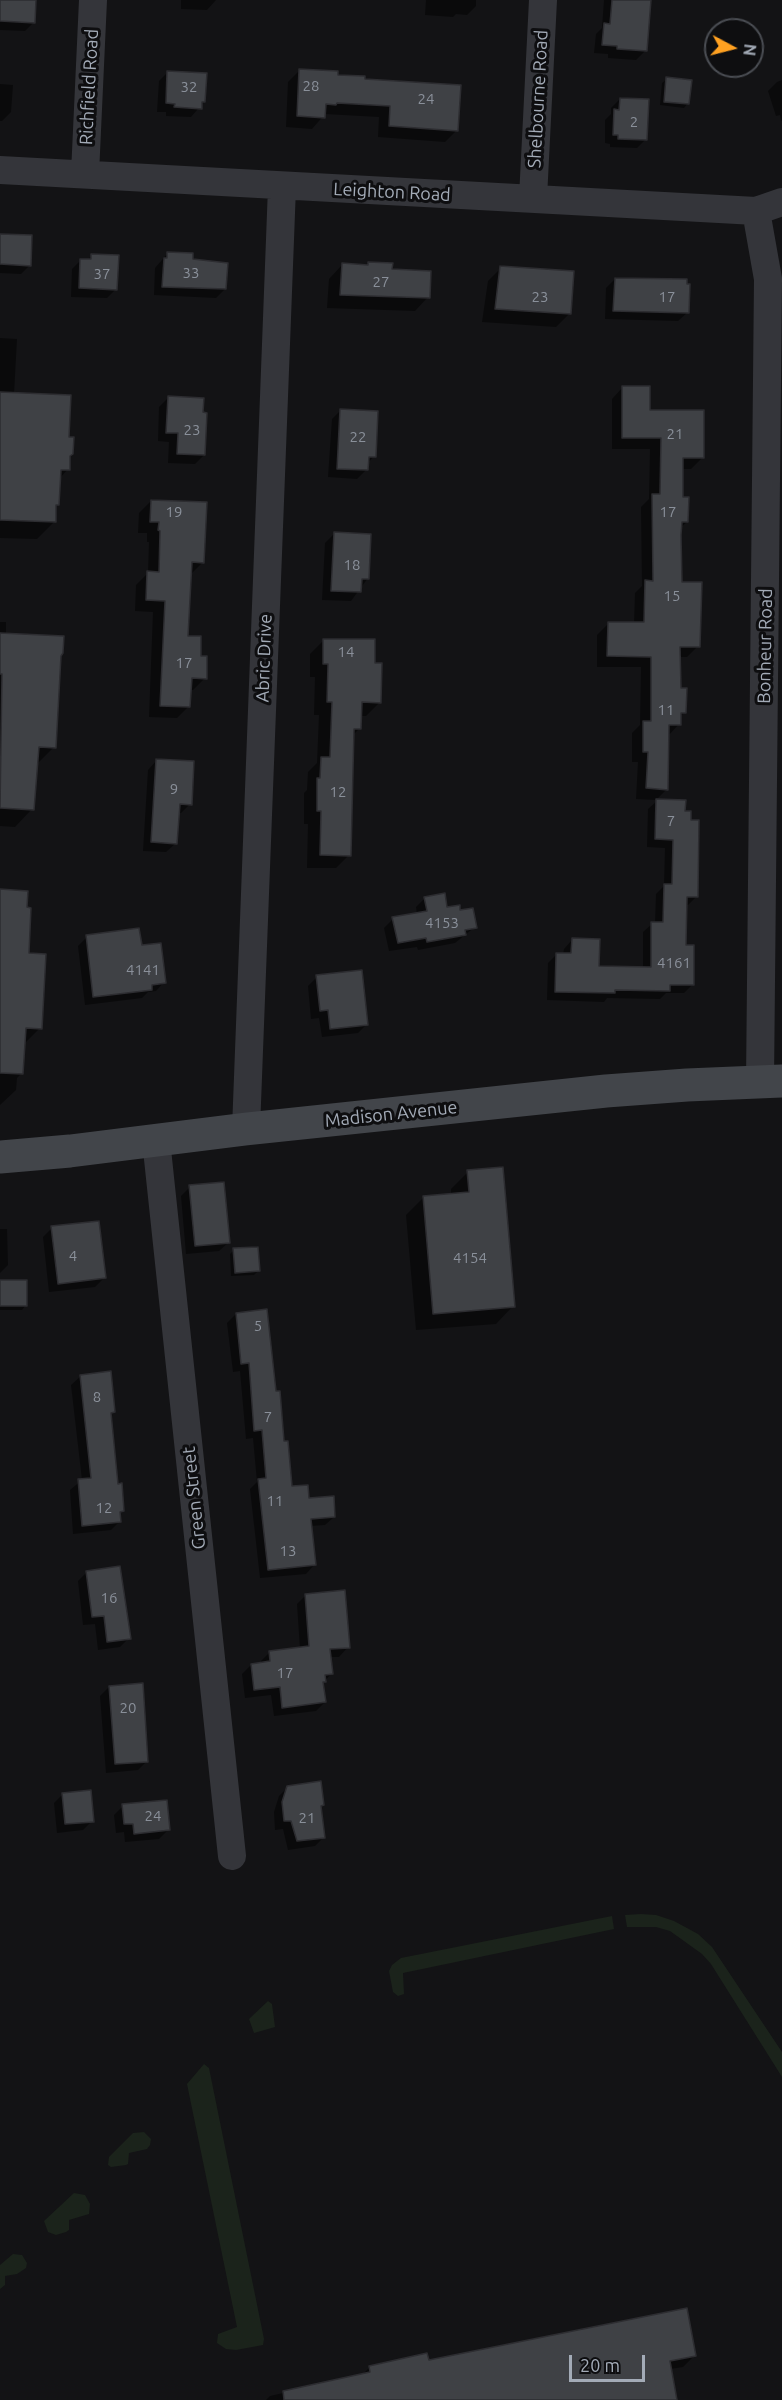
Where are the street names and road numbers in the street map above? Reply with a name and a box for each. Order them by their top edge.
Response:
street label: Richfield Road [75,28,103,146]
street label: Shelbourne Road [524,29,552,169]
street label: Leighton Road [333,178,451,206]
street label: Bonheur Road [753,588,777,704]
street label: Abric Drive [252,613,276,703]
street label: Madison Avenue [324,1096,458,1132]
street label: Green Street [178,1446,210,1550]

